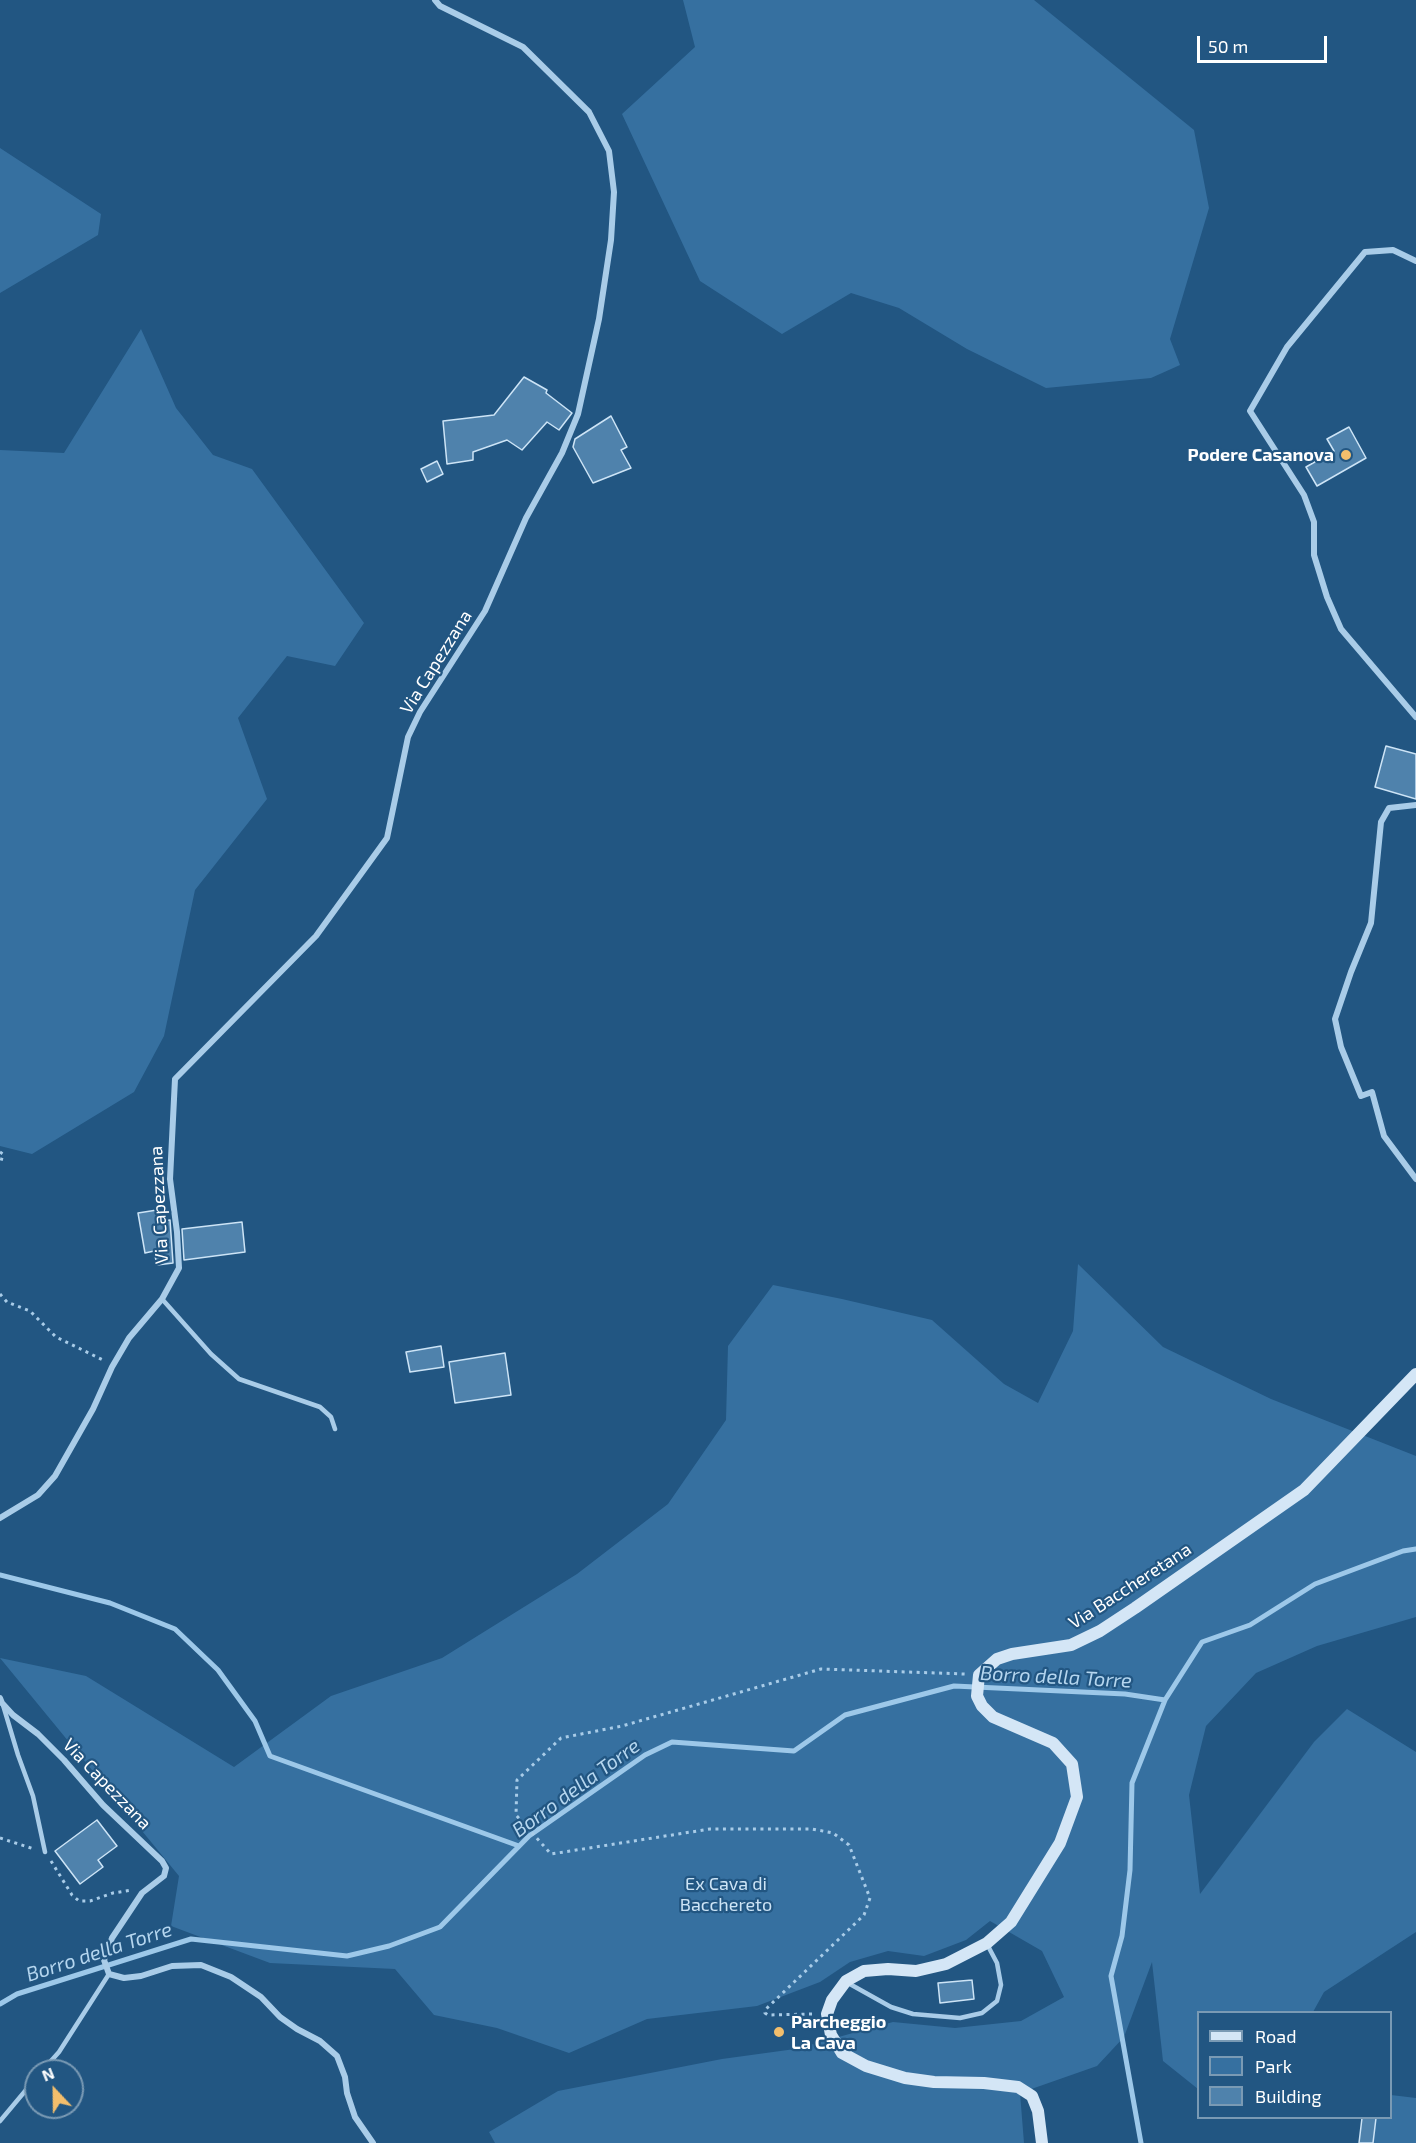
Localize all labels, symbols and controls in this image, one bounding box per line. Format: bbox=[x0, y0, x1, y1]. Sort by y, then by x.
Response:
scale bar bbox=[1200, 24, 1330, 62]
text: 50 m bbox=[1208, 35, 1248, 57]
place label: Podere Casanova bbox=[1188, 444, 1334, 466]
marker: Podere Casanova bbox=[1339, 448, 1353, 462]
street label: Via Capezzana bbox=[396, 606, 476, 718]
street label: Via Capezzana bbox=[145, 1145, 173, 1265]
street label: Via Baccheretana bbox=[1065, 1538, 1195, 1634]
water label: Borro della Torre bbox=[979, 1661, 1133, 1693]
street label: Via Capezzana bbox=[58, 1734, 156, 1834]
water label: Borro della Torre bbox=[507, 1734, 645, 1842]
park label: Ex Cava di Bacchereto bbox=[680, 1873, 772, 1916]
water label: Borro della Torre bbox=[23, 1917, 175, 1987]
place label: Parcheggio La Cava bbox=[791, 2011, 886, 2054]
legend bbox=[1197, 2011, 1392, 2119]
marker: Parcheggio La Cava bbox=[772, 2025, 786, 2039]
text: Road bbox=[1255, 2025, 1296, 2047]
text: Park bbox=[1255, 2055, 1292, 2077]
north arrow bbox=[24, 2059, 84, 2119]
text: N bbox=[39, 2063, 57, 2085]
text: Building bbox=[1255, 2085, 1322, 2107]

